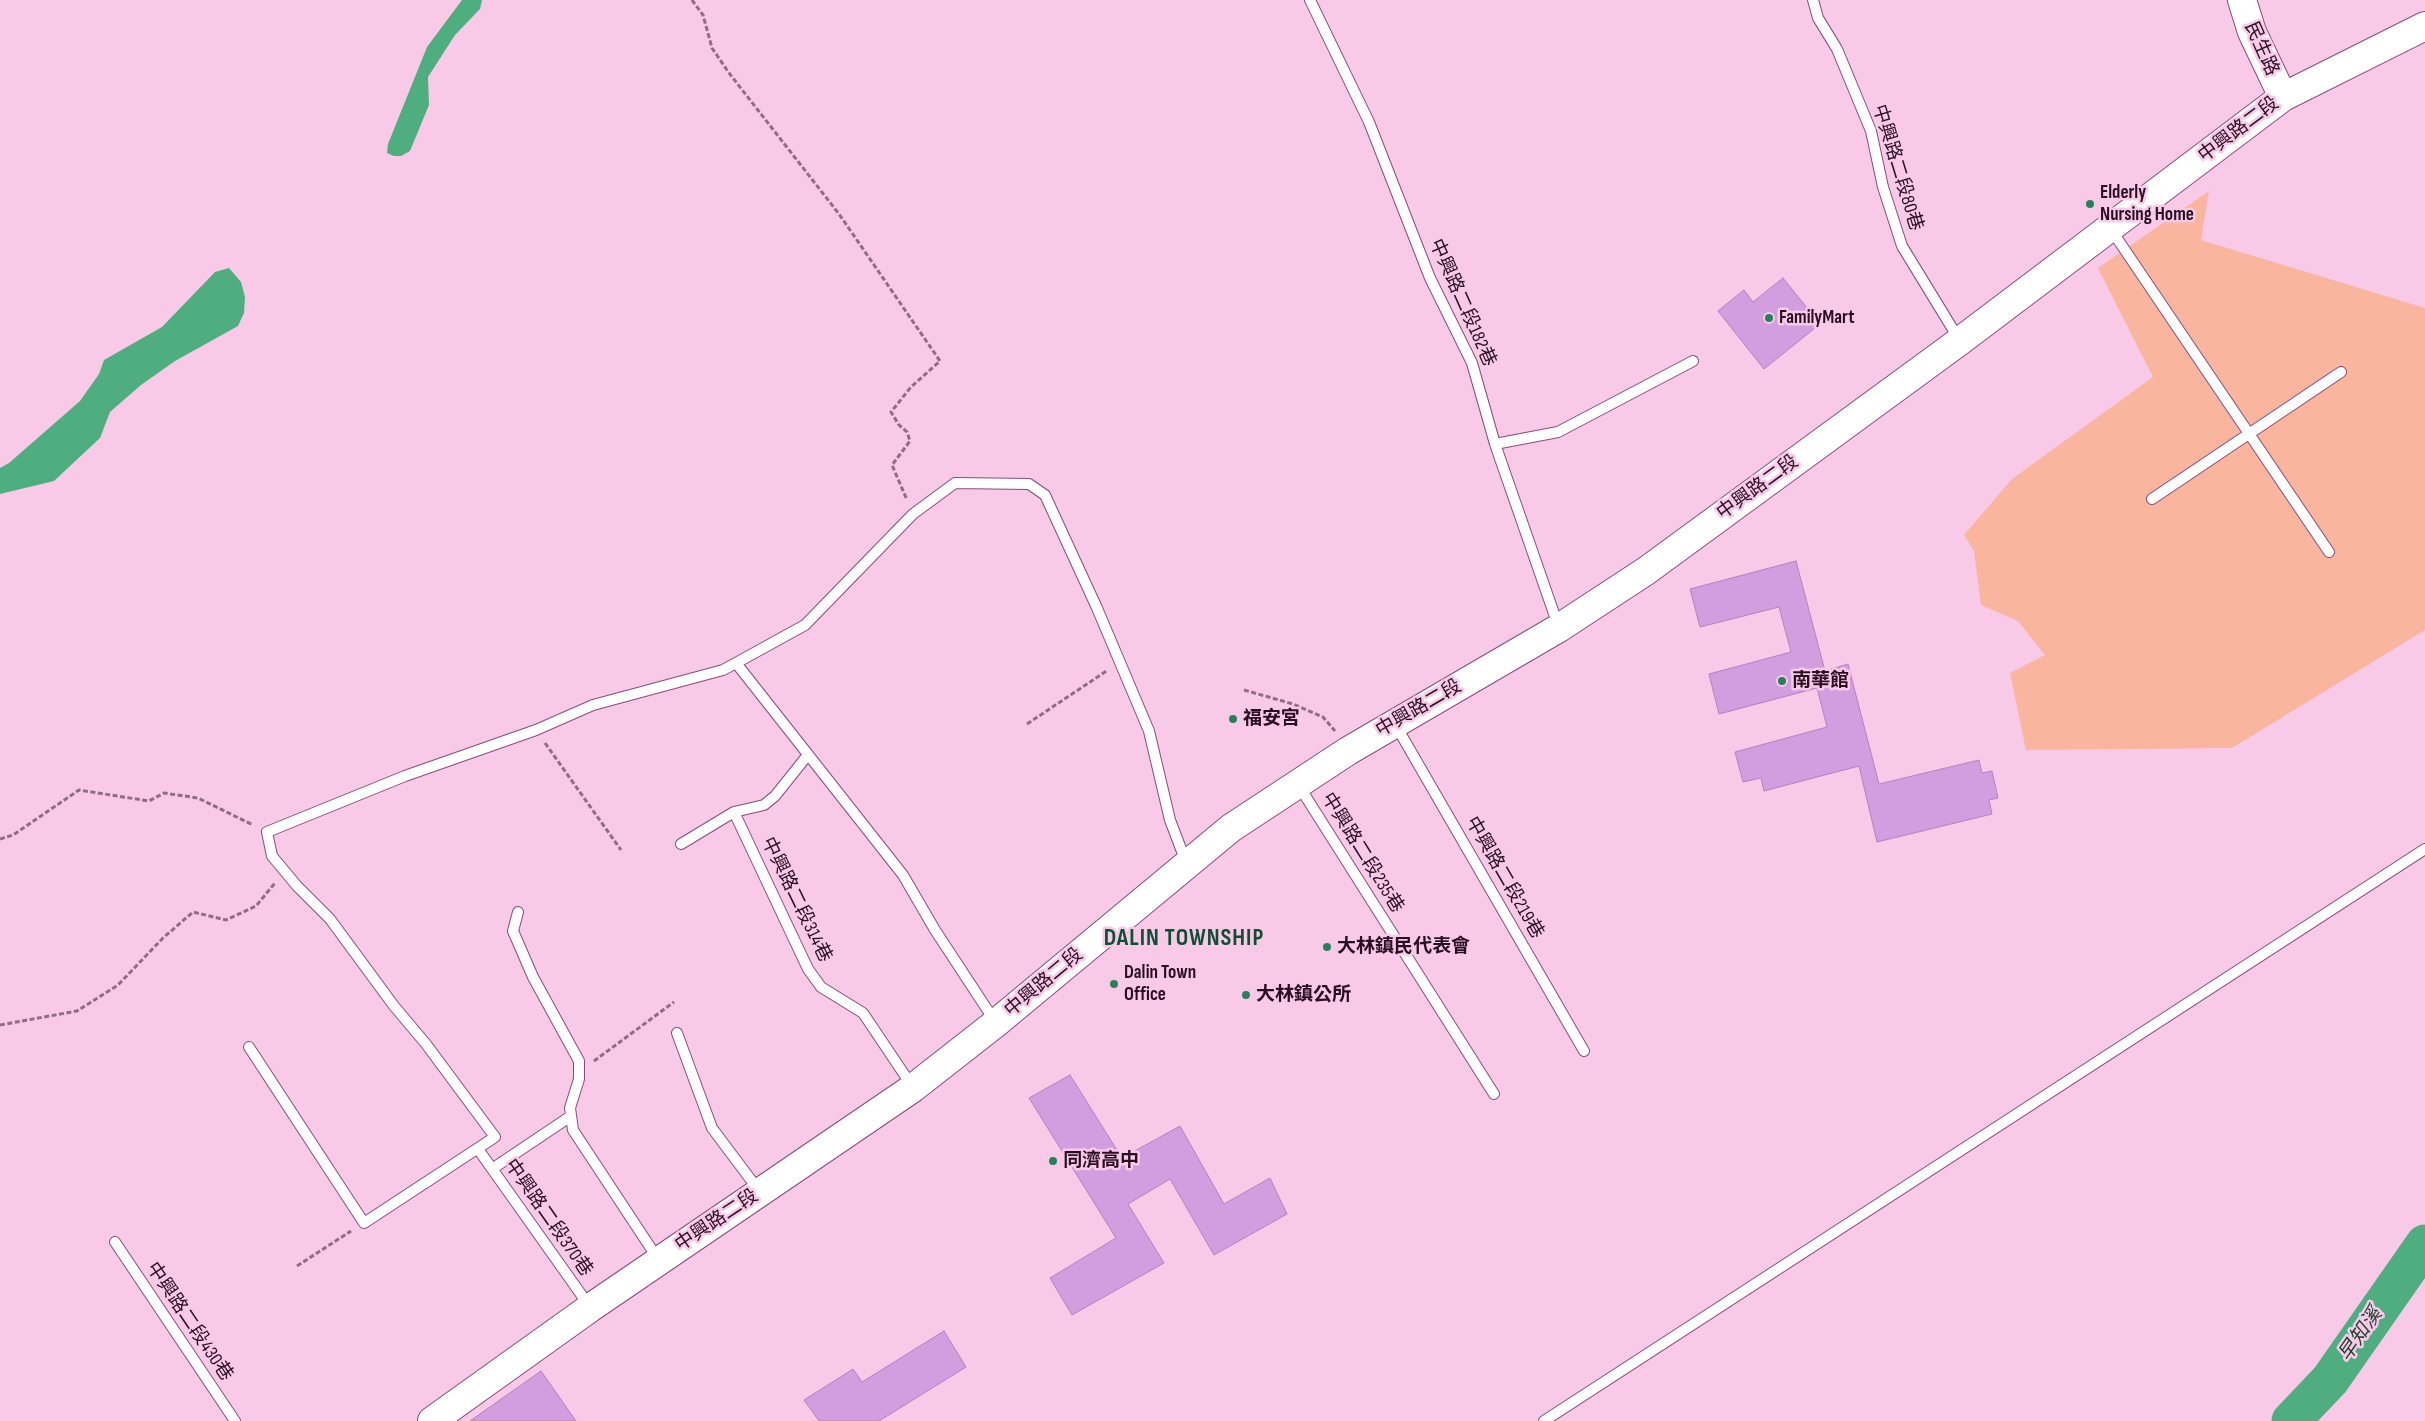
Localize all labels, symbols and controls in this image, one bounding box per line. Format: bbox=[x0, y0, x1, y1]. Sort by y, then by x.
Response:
street label: 民生路 bbox=[2239, 18, 2283, 80]
street label: 中興路二段 bbox=[2194, 92, 2284, 168]
street label: 中興路二段80巷 bbox=[1867, 102, 1927, 234]
place label: Elderly Nursing Home bbox=[2100, 182, 2194, 226]
marker: Elderly Nursing Home bbox=[2084, 198, 2096, 210]
street label: 中興路二段182巷 bbox=[1424, 236, 1500, 370]
place label: FamilyMart bbox=[1779, 307, 1854, 329]
marker: FamilyMart bbox=[1763, 312, 1775, 324]
street label: 中興路二段 bbox=[1713, 451, 1803, 525]
place label: 南華館 bbox=[1792, 670, 1849, 692]
street label: 中興路二段 bbox=[1372, 675, 1466, 743]
marker: 南華館 bbox=[1776, 675, 1788, 687]
place label: 福安宮 bbox=[1243, 708, 1300, 730]
marker: 福安宮 bbox=[1227, 713, 1239, 725]
street label: 中興路二段235巷 bbox=[1316, 789, 1408, 917]
street label: 中興路二段219巷 bbox=[1460, 813, 1548, 943]
street label: 中興路二段314巷 bbox=[756, 834, 836, 966]
district label: DALIN TOWNSHIP bbox=[1102, 925, 1266, 953]
place label: 大林鎮民代表會 bbox=[1337, 936, 1470, 958]
marker: 大林鎮民代表會 bbox=[1321, 941, 1333, 953]
street label: 中興路二段 bbox=[1000, 944, 1088, 1022]
place label: Dalin Town Office bbox=[1124, 962, 1196, 1006]
marker: Dalin Town Office bbox=[1108, 978, 1120, 990]
place label: 大林鎮公所 bbox=[1256, 984, 1351, 1006]
marker: 大林鎮公所 bbox=[1240, 989, 1252, 1001]
place label: 同濟高中 bbox=[1063, 1150, 1139, 1172]
street label: 中興路二段370巷 bbox=[499, 1155, 597, 1281]
marker: 同濟高中 bbox=[1047, 1155, 1059, 1167]
street label: 中興路二段 bbox=[671, 1185, 763, 1257]
street label: 中興路二段430巷 bbox=[141, 1258, 237, 1386]
water label: 早知溪 bbox=[2334, 1304, 2388, 1366]

